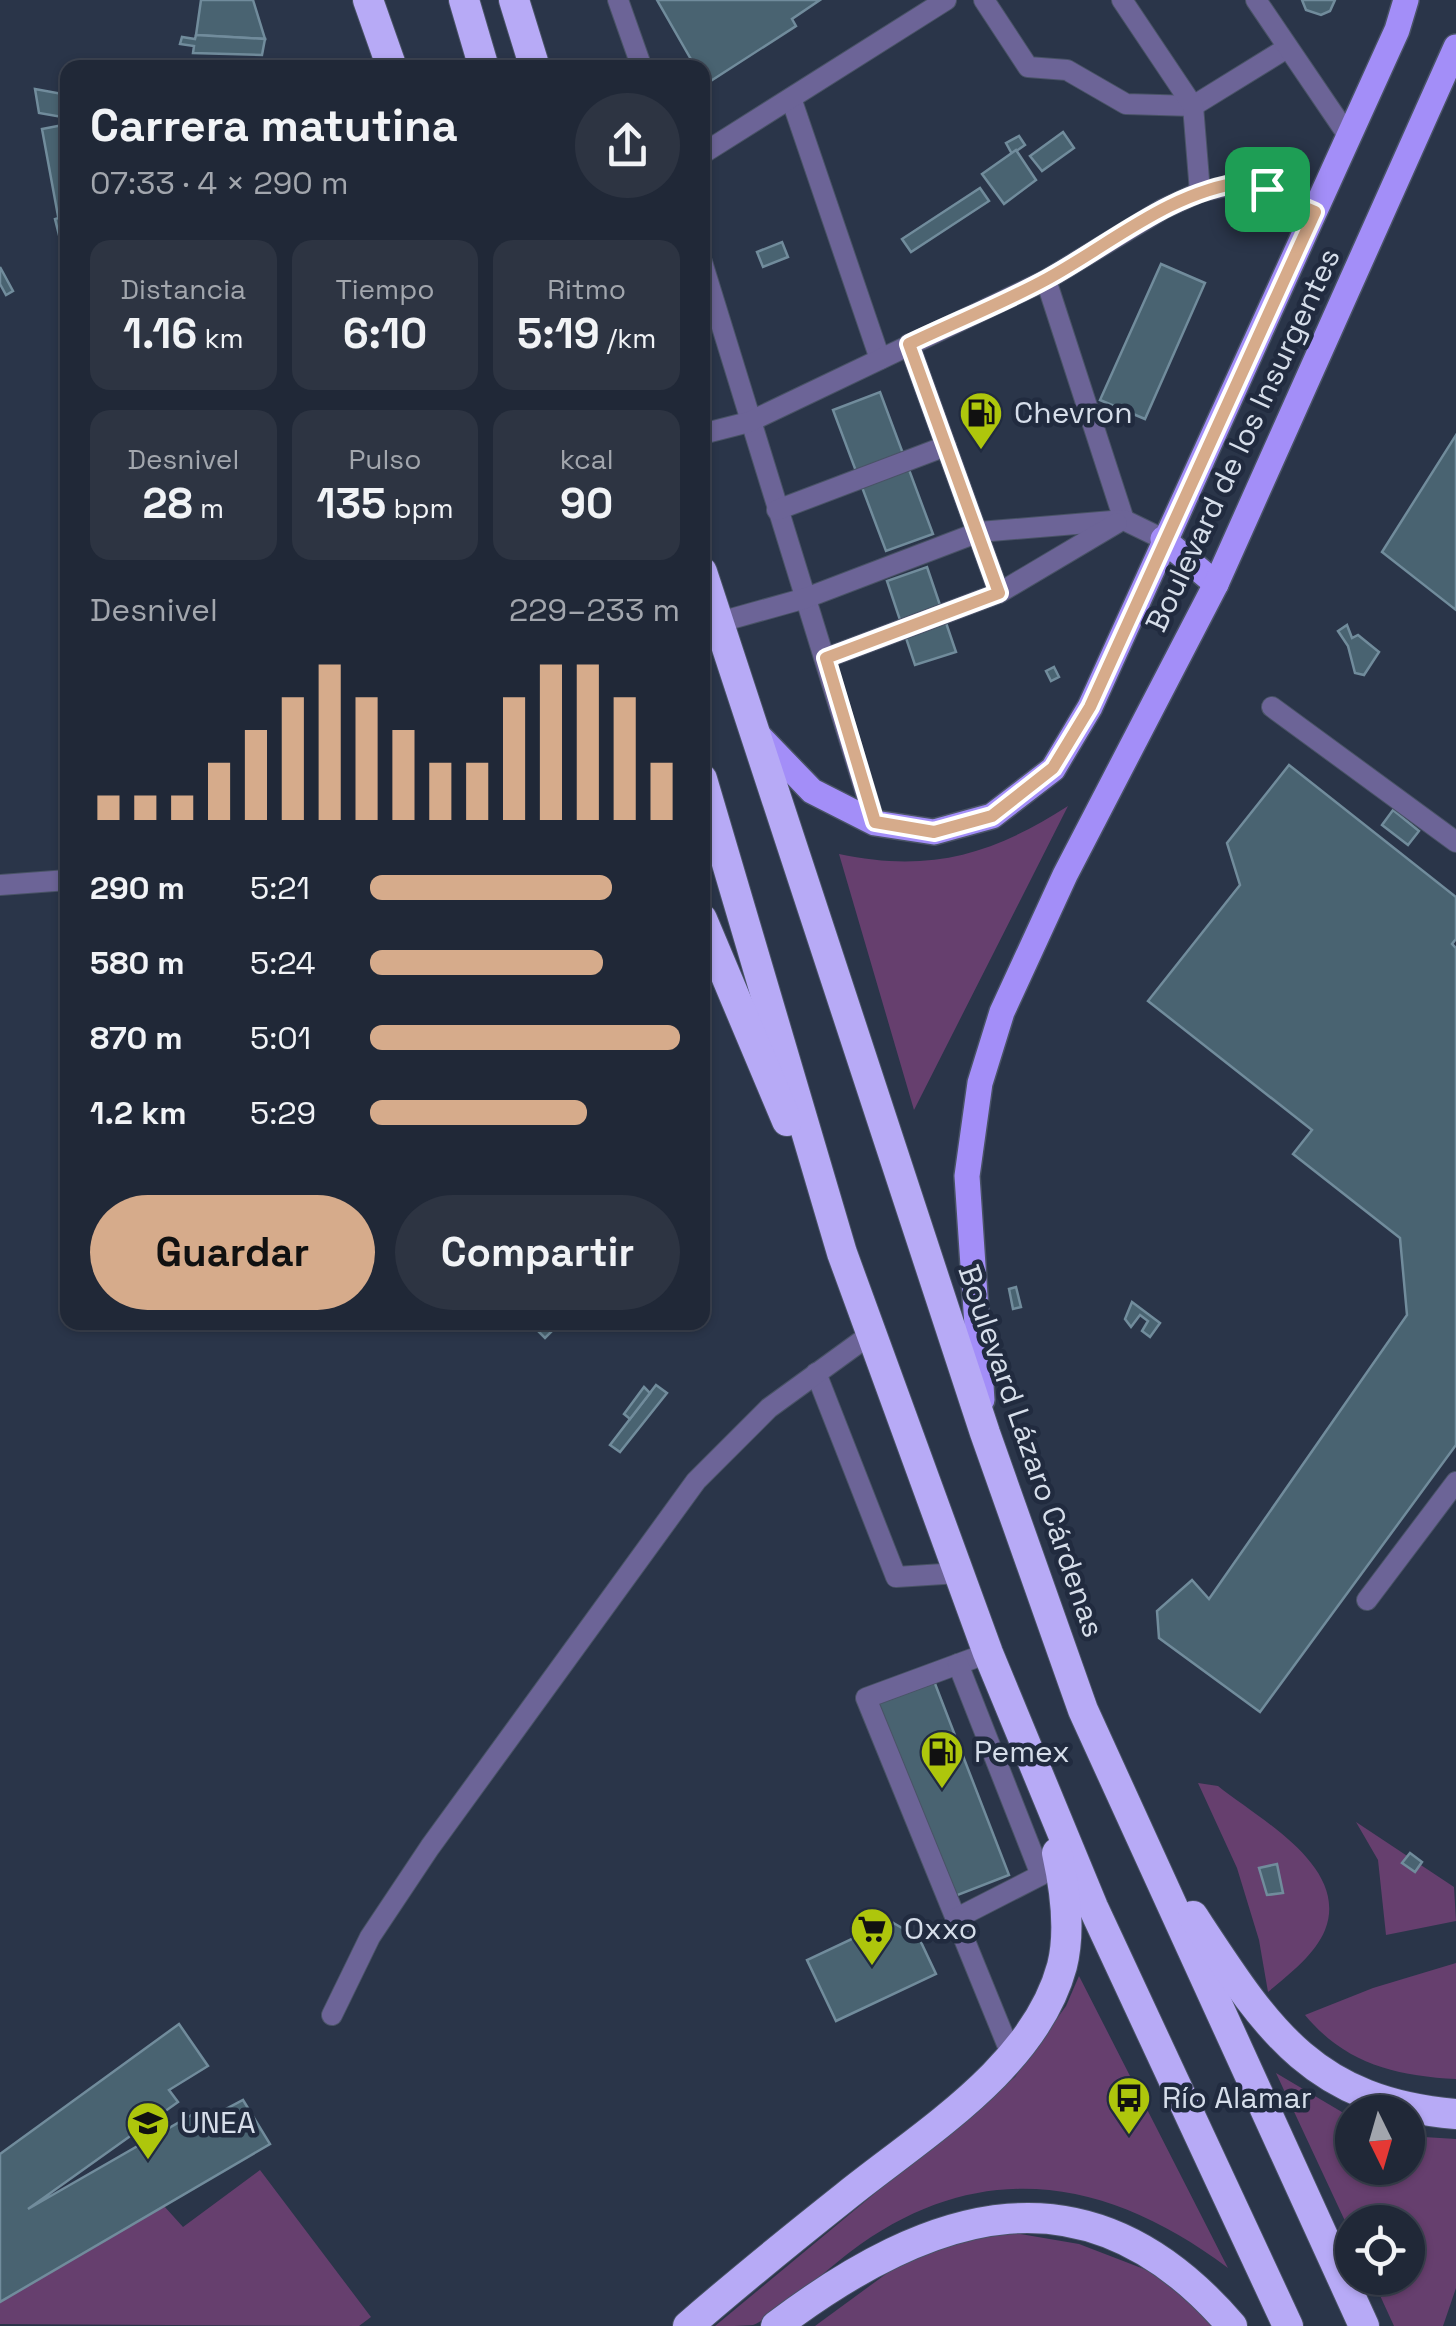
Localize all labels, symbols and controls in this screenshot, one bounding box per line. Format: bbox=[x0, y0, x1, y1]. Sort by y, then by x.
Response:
button: share bbox=[575, 93, 680, 198]
text: Carrera matutina bbox=[90, 97, 458, 154]
pin bbox=[1225, 147, 1310, 232]
icon: arrive bbox=[1240, 162, 1295, 217]
text: 07:33 · 4 × 290 m bbox=[90, 163, 349, 203]
street label: Boulevard de los Insurgentes bbox=[1136, 242, 1349, 638]
text: Distancia bbox=[121, 271, 246, 307]
text: Tiempo bbox=[335, 271, 435, 307]
text: Ritmo bbox=[547, 271, 626, 307]
text: 1.16 bbox=[123, 307, 197, 360]
text: 6:10 bbox=[343, 307, 427, 360]
text: 5:19 bbox=[517, 307, 600, 360]
text: km bbox=[197, 320, 244, 356]
text: /km bbox=[600, 320, 656, 356]
fuel station icon: Chevron bbox=[958, 390, 1004, 451]
place label: Chevron bbox=[1014, 393, 1133, 432]
text: Desnivel bbox=[127, 441, 239, 477]
text: Pulso bbox=[349, 441, 421, 477]
text: kcal bbox=[560, 441, 614, 477]
text: 28 bbox=[143, 477, 193, 530]
text: 135 bbox=[316, 477, 386, 530]
text: 90 bbox=[560, 477, 613, 530]
text: m bbox=[193, 490, 224, 526]
text: bpm bbox=[386, 490, 454, 526]
text: Desnivel bbox=[90, 590, 218, 630]
text: 229–233 m bbox=[509, 590, 680, 630]
text: 290 m bbox=[90, 868, 185, 908]
text: 5:21 bbox=[250, 868, 310, 908]
text: 580 m bbox=[90, 943, 185, 983]
text: 5:24 bbox=[250, 943, 316, 983]
text: 870 m bbox=[90, 1018, 183, 1058]
text: 5:01 bbox=[250, 1018, 311, 1058]
text: 1.2 km bbox=[90, 1093, 187, 1133]
text: 5:29 bbox=[250, 1093, 316, 1133]
button: Guardar bbox=[90, 1195, 375, 1310]
button: Compartir bbox=[395, 1195, 680, 1310]
street label: Boulevard Lázaro Cárdenas bbox=[949, 1260, 1114, 1642]
fuel station icon: Pemex bbox=[919, 1729, 965, 1790]
place label: Pemex bbox=[974, 1732, 1070, 1771]
supermarket icon: Oxxo bbox=[849, 1906, 895, 1967]
place label: Oxxo bbox=[904, 1909, 977, 1948]
bus stop icon: Río Alamar bbox=[1106, 2075, 1152, 2136]
place label: Río Alamar bbox=[1162, 2078, 1312, 2117]
north arrow bbox=[1335, 2095, 1425, 2185]
map controls bbox=[1335, 2095, 1425, 2295]
school or university icon: UNEA bbox=[125, 2100, 171, 2161]
place label: UNEA bbox=[180, 2103, 256, 2142]
button: locate bbox=[1335, 2205, 1425, 2295]

